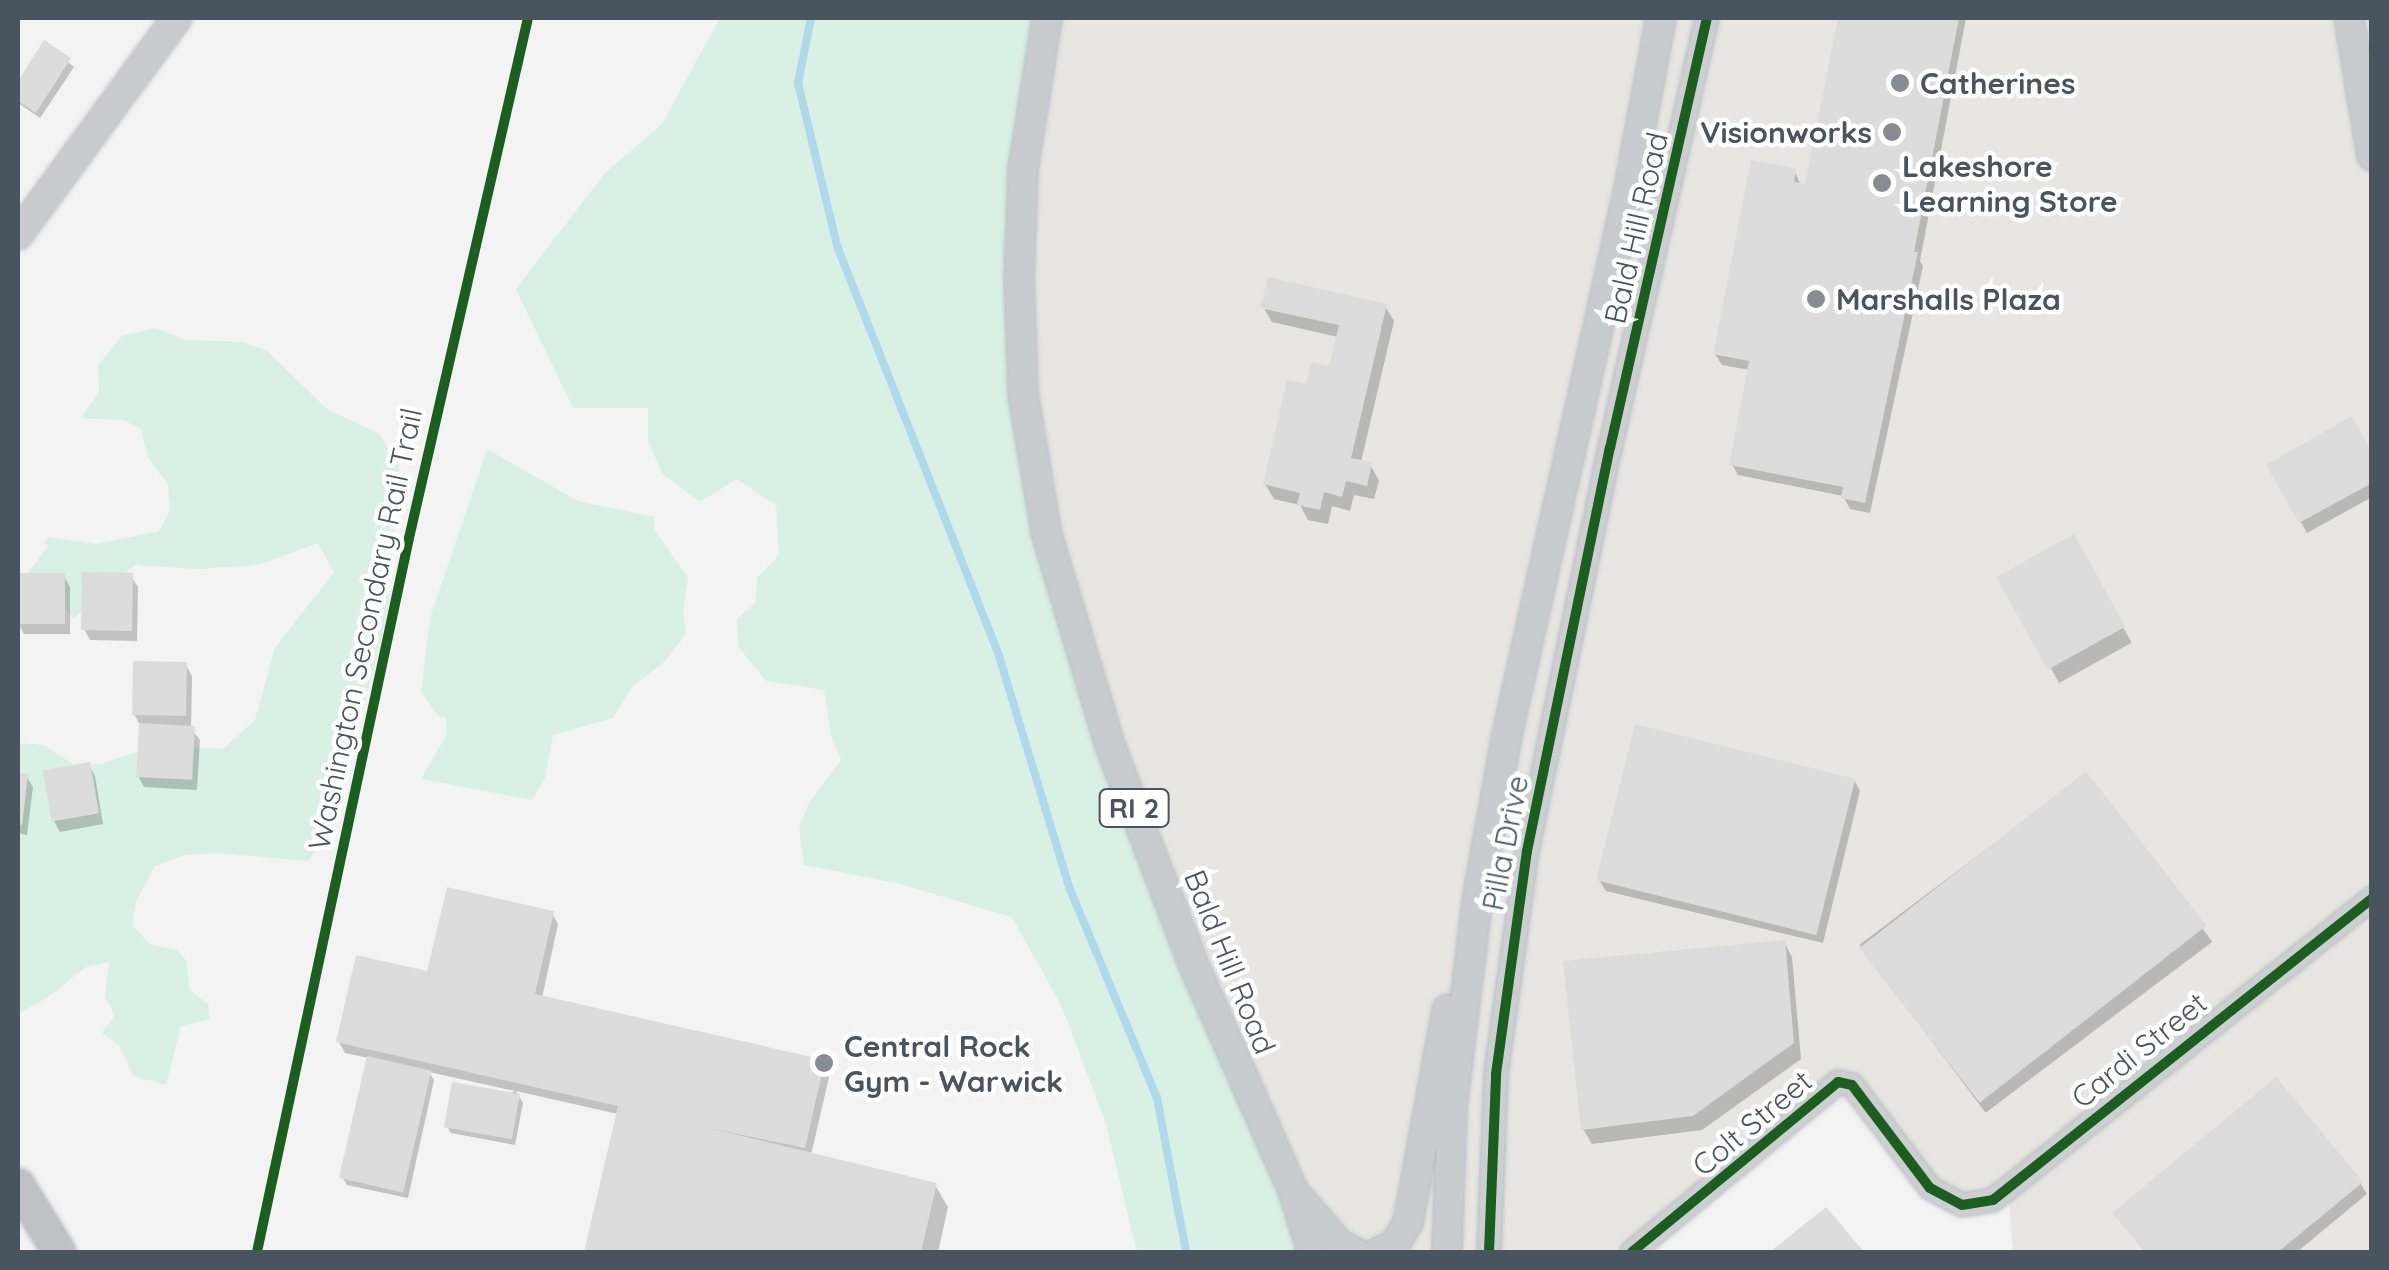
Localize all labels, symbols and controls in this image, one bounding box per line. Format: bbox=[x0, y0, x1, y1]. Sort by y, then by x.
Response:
place label: Catherines bbox=[1920, 65, 2075, 101]
marker: Catherines bbox=[1889, 72, 1911, 94]
place label: Visionworks bbox=[1700, 114, 1872, 150]
marker: Visionworks bbox=[1881, 121, 1903, 143]
street label: Bald Hill Road bbox=[1597, 129, 1675, 327]
place label: Lakeshore Learning Store bbox=[1902, 148, 2118, 218]
marker: Lakeshore Learning Store bbox=[1871, 172, 1893, 194]
place label: Marshalls Plaza bbox=[1836, 281, 2061, 317]
marker: Marshalls Plaza bbox=[1805, 288, 1827, 310]
street label: Washington Secondary Rail Trail bbox=[301, 405, 429, 853]
street label: Pilla Drive bbox=[1474, 772, 1536, 914]
road number: RI 2 bbox=[1096, 785, 1172, 831]
street label: Bald Hill Road bbox=[1177, 865, 1283, 1059]
street label: Cardi Street bbox=[2064, 985, 2214, 1115]
place label: Central Rock Gym - Warwick bbox=[844, 1028, 1063, 1098]
marker: Central Rock Gym - Warwick bbox=[813, 1052, 835, 1074]
street label: Colt Street bbox=[1685, 1063, 1819, 1183]

